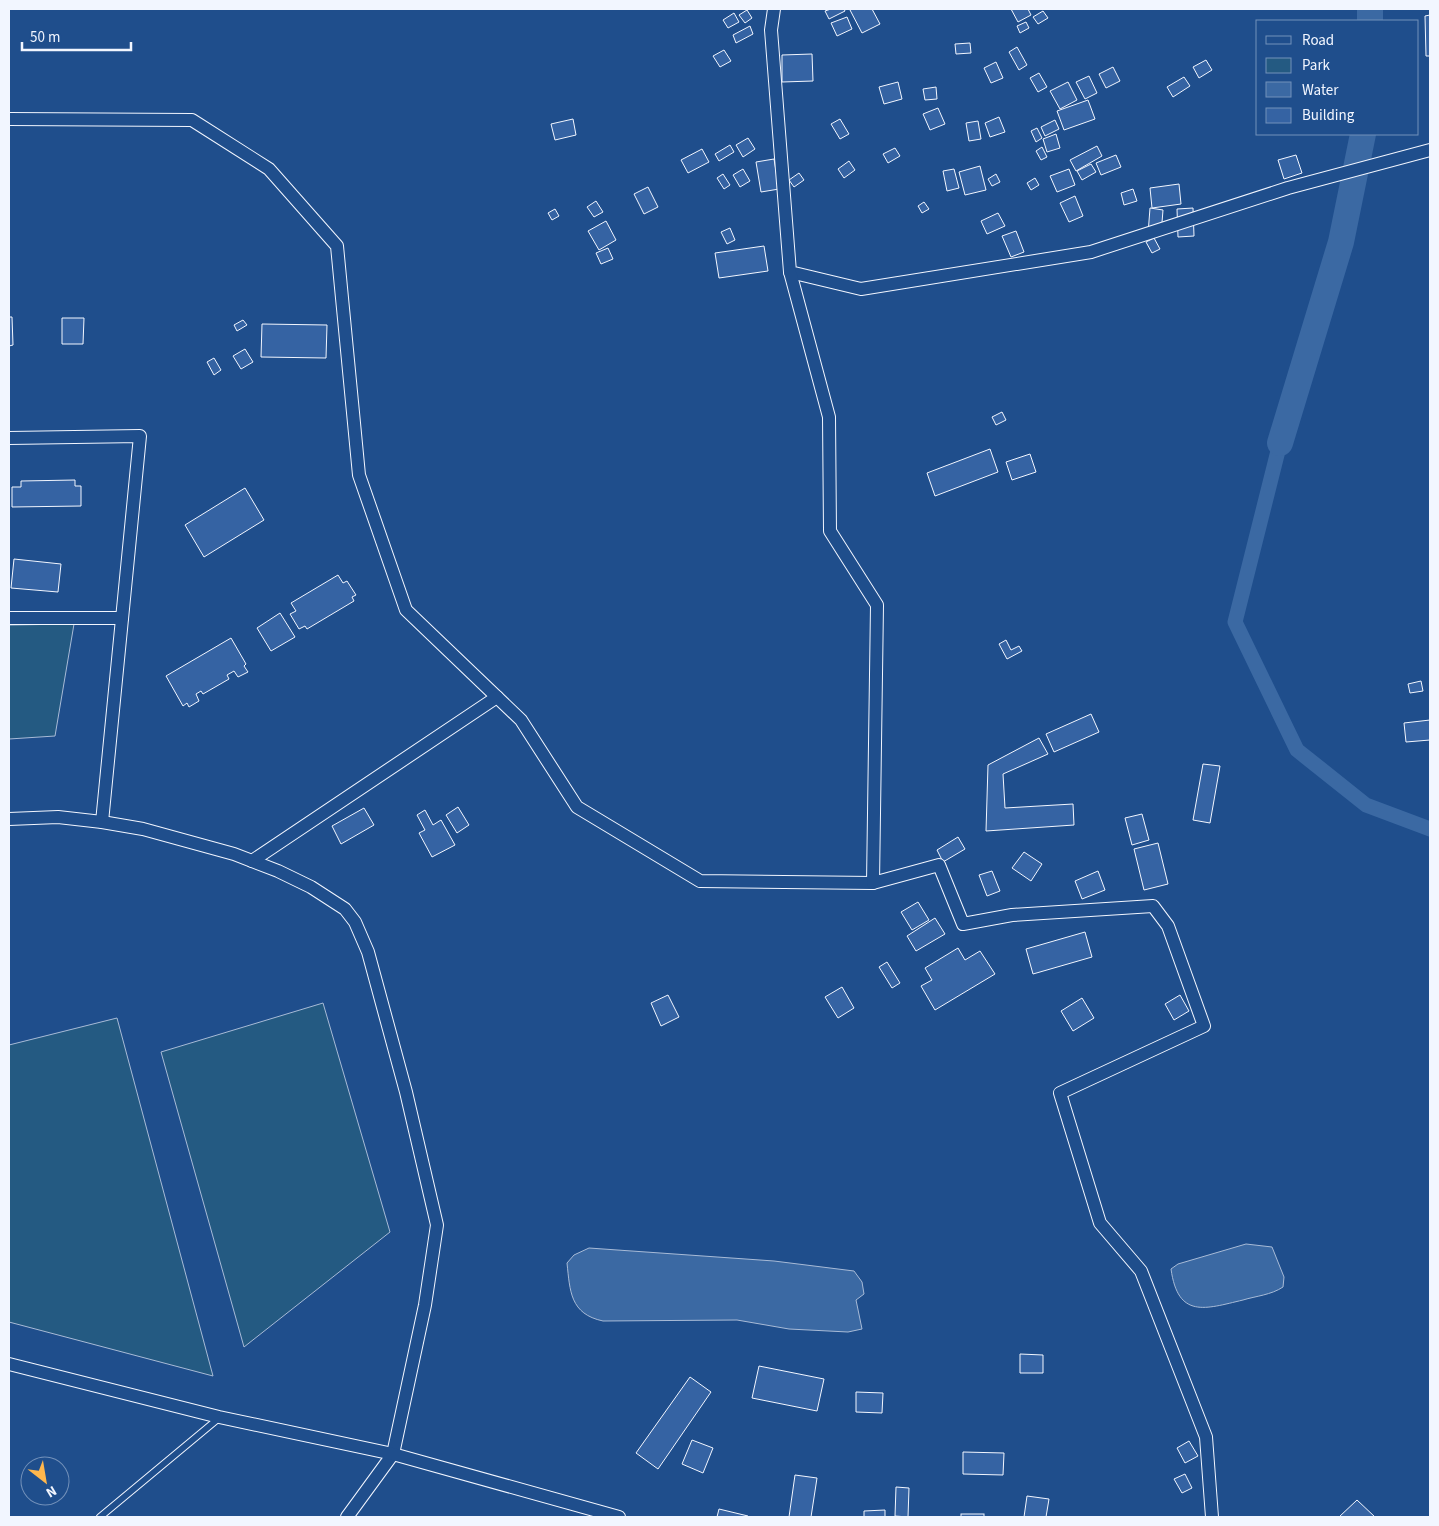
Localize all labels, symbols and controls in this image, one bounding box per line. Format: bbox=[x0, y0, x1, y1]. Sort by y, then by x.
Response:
scale bar bbox=[22, 20, 131, 52]
legend bbox=[1256, 20, 1419, 135]
text: 50 m bbox=[30, 27, 60, 48]
text: Road bbox=[1302, 30, 1334, 51]
text: Park bbox=[1302, 55, 1331, 76]
text: Water bbox=[1302, 80, 1339, 101]
text: Building bbox=[1302, 105, 1355, 126]
north arrow bbox=[20, 1456, 70, 1506]
text: N bbox=[42, 1480, 60, 1502]

